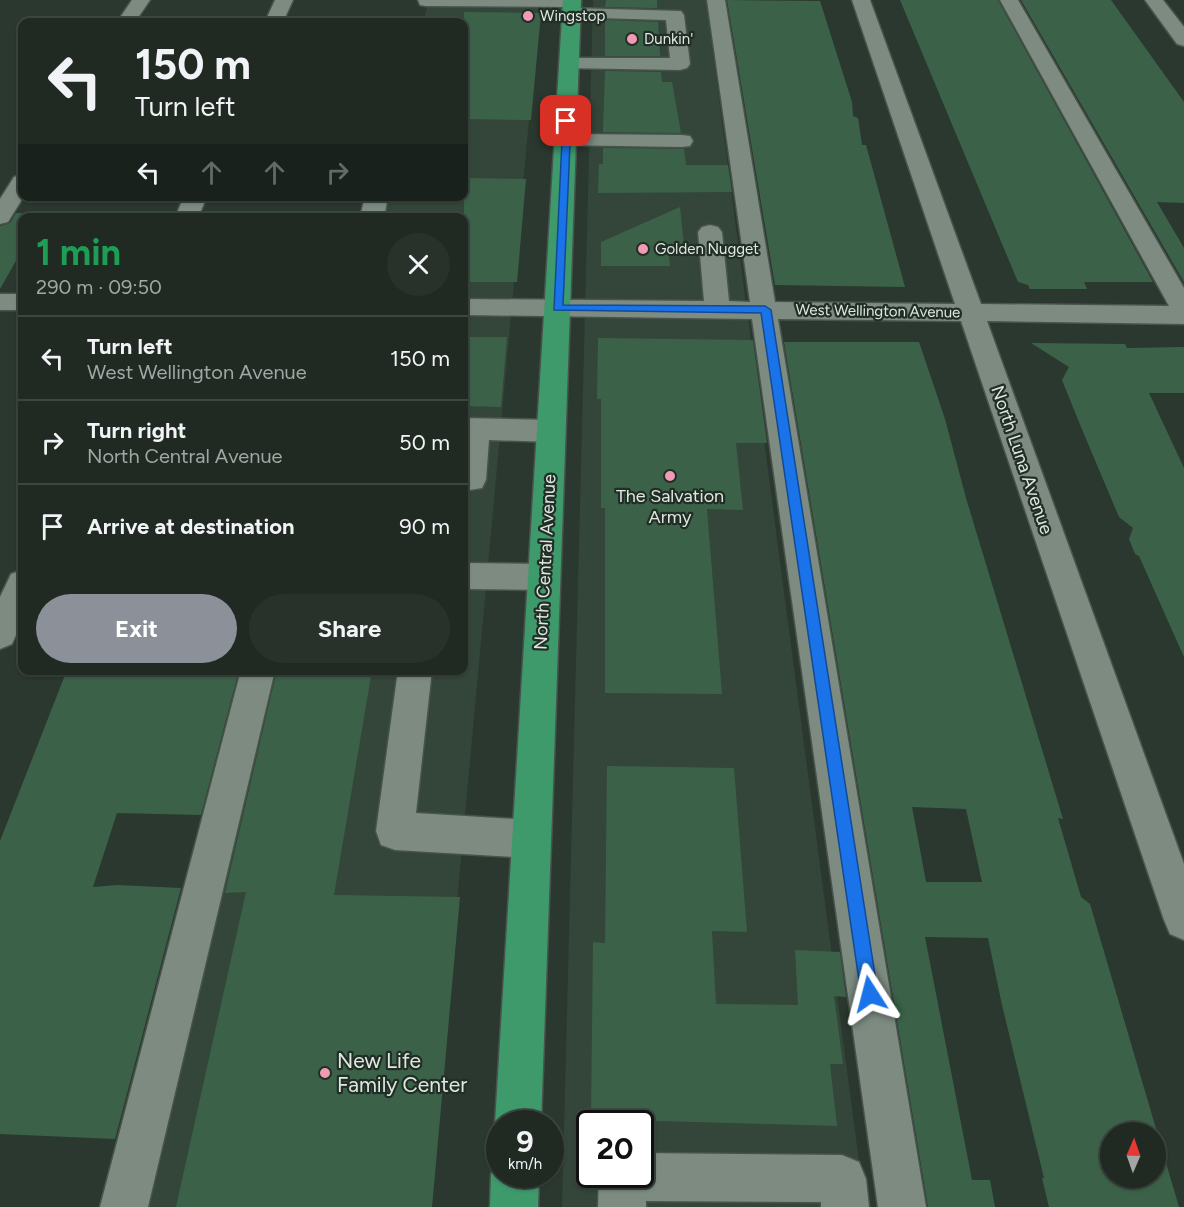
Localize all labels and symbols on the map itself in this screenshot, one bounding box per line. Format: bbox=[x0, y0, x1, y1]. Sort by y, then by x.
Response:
place label: Wingstop bbox=[540, 7, 605, 25]
marker: Wingstop bbox=[521, 9, 535, 23]
place label: Dunkin' bbox=[644, 30, 693, 48]
marker: Dunkin' bbox=[625, 32, 639, 46]
pin bbox=[540, 95, 591, 146]
place label: Golden Nugget bbox=[655, 240, 759, 258]
marker: Golden Nugget bbox=[636, 242, 650, 256]
street label: West Wellington Avenue bbox=[795, 301, 961, 321]
street label: North Luna Avenue bbox=[986, 383, 1058, 537]
marker: The Salvation Army bbox=[663, 469, 677, 483]
street label: North Central Avenue bbox=[529, 473, 561, 650]
place label: The Salvation Army bbox=[616, 485, 724, 528]
position arrow bbox=[838, 962, 902, 1026]
place label: New Life Family Center bbox=[337, 1048, 467, 1097]
marker: New Life Family Center bbox=[318, 1066, 332, 1080]
speed limit sign: 20 bbox=[576, 1110, 654, 1188]
north arrow bbox=[1100, 1122, 1166, 1188]

